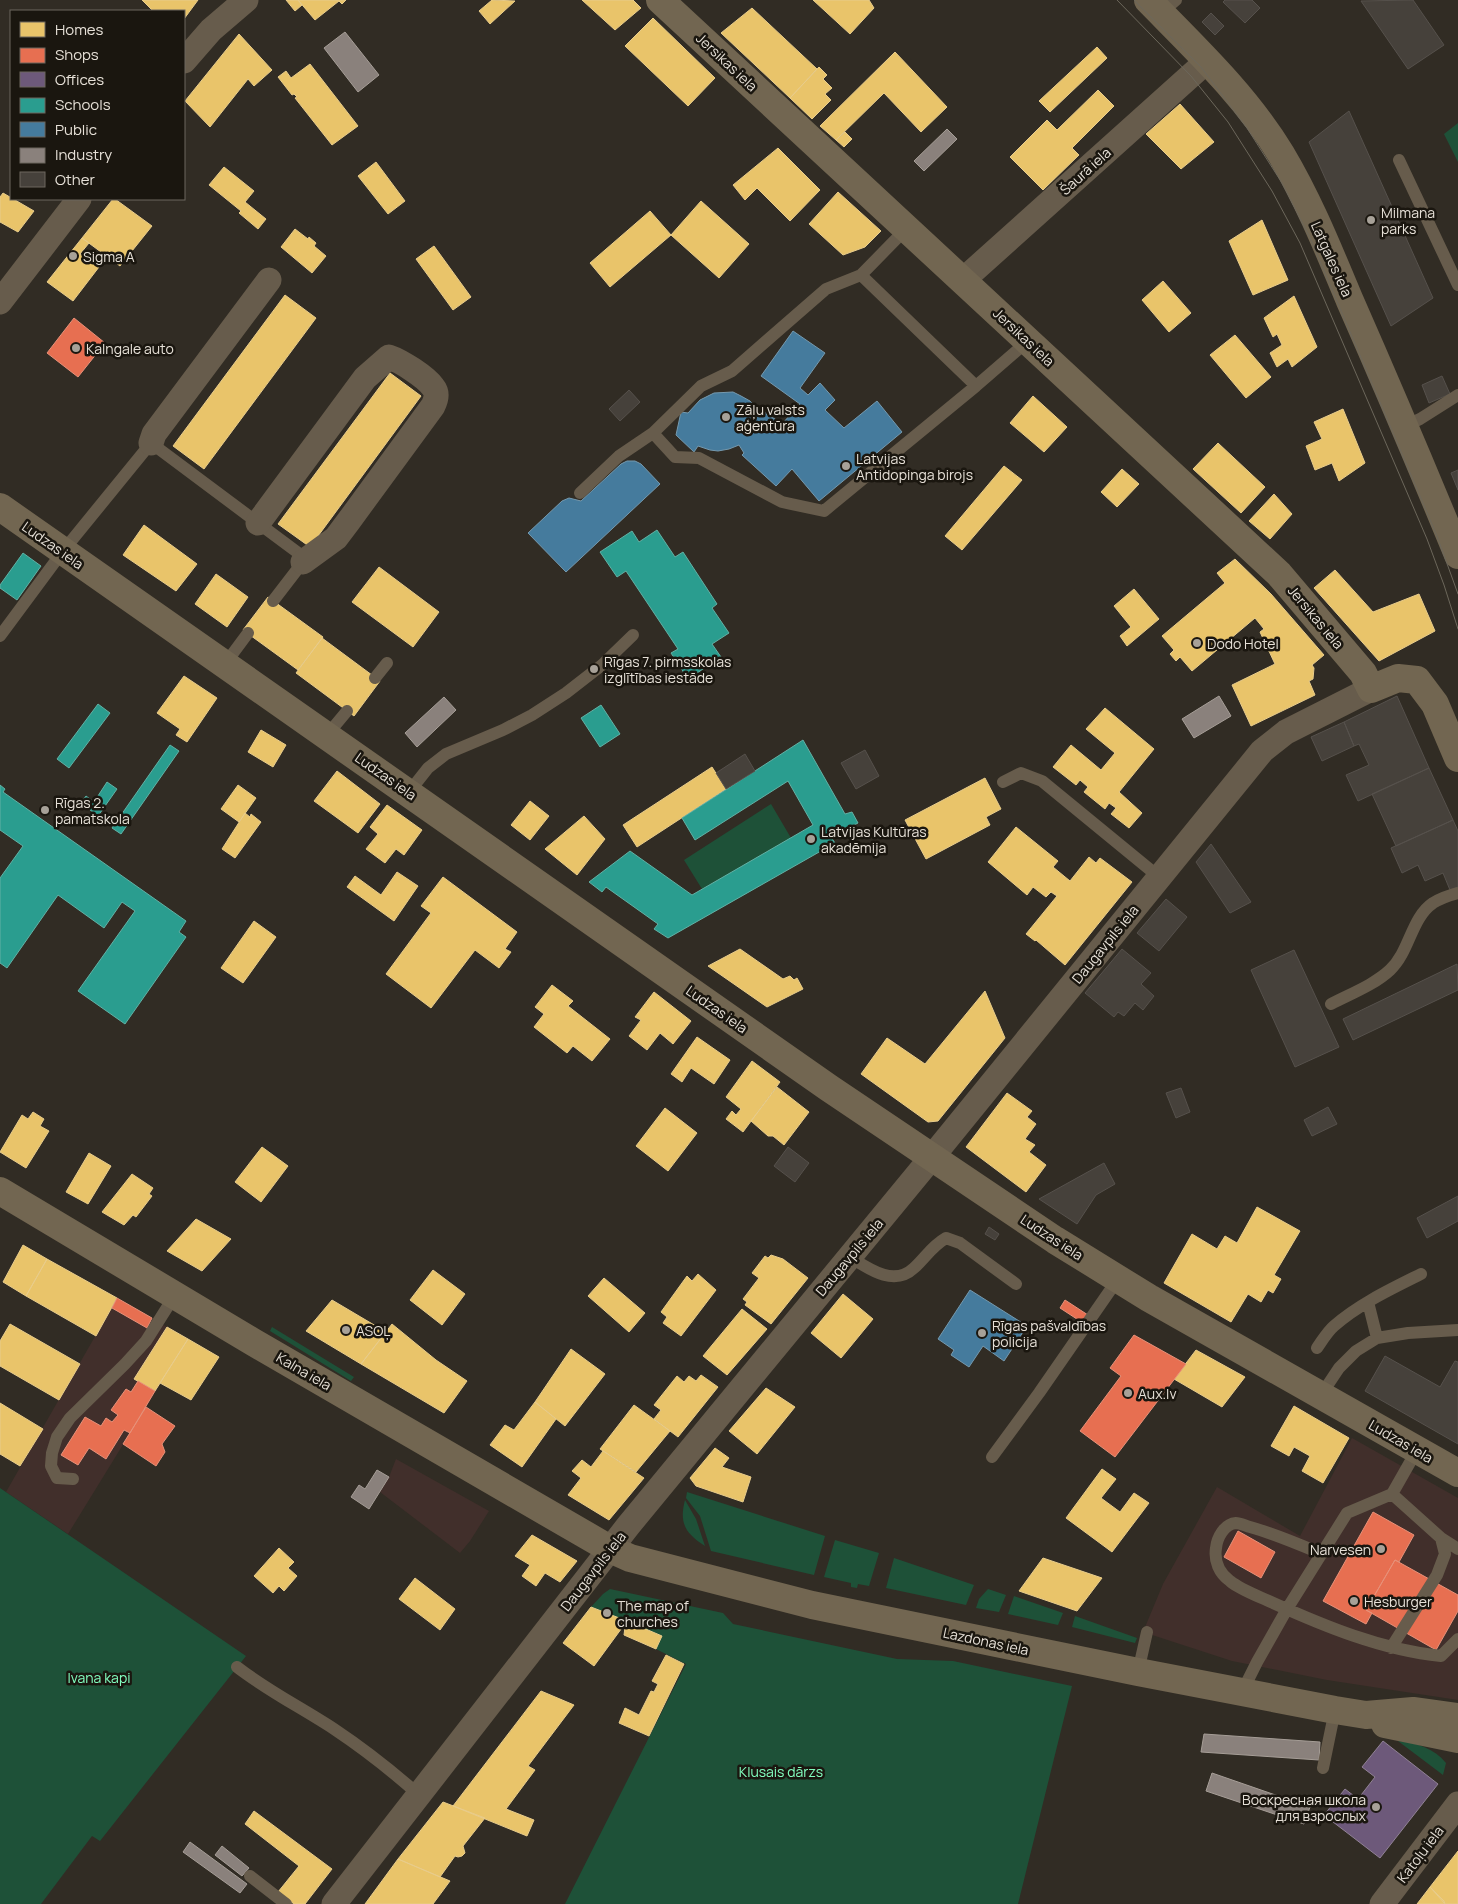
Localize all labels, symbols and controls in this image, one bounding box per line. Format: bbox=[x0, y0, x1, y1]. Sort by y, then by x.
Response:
legend bbox=[10, 10, 185, 200]
text: Homes bbox=[55, 19, 104, 40]
street label: Jersikas iela bbox=[692, 29, 762, 95]
text: Shops bbox=[55, 44, 99, 65]
text: Offices bbox=[55, 69, 104, 90]
text: Schools bbox=[55, 94, 111, 115]
text: Public bbox=[55, 119, 97, 140]
street label: Šaurā iela bbox=[1055, 143, 1115, 199]
text: Industry bbox=[55, 144, 112, 165]
text: Other bbox=[55, 169, 96, 190]
place label: Milmana parks bbox=[1381, 203, 1435, 238]
marker: Milmana parks bbox=[1365, 214, 1377, 226]
street label: Latgales iela bbox=[1307, 218, 1357, 300]
place label: Sigma A bbox=[83, 247, 135, 266]
marker: Sigma A bbox=[67, 250, 79, 262]
street label: Jersikas iela bbox=[989, 304, 1059, 370]
place label: Kalngale auto bbox=[86, 339, 174, 358]
marker: Kalngale auto bbox=[70, 342, 82, 354]
place label: Zāļu valsts aģentūra bbox=[736, 400, 805, 435]
marker: Zāļu valsts aģentūra bbox=[720, 411, 732, 423]
place label: Latvijas Antidopinga birojs bbox=[856, 449, 973, 484]
marker: Latvijas Antidopinga birojs bbox=[840, 460, 852, 472]
street label: Ludzas iela bbox=[18, 517, 88, 573]
street label: Jersikas iela bbox=[1284, 581, 1348, 653]
place label: Dodo Hotel bbox=[1207, 634, 1279, 653]
marker: Dodo Hotel bbox=[1191, 637, 1203, 649]
place label: Rīgas 7. pirmsskolas izglītības iestāde bbox=[604, 652, 731, 687]
marker: Rīgas 7. pirmsskolas izglītības iestāde bbox=[588, 663, 600, 675]
street label: Ludzas iela bbox=[351, 748, 421, 804]
place label: Rīgas 2. pamatskola bbox=[55, 793, 130, 828]
marker: Rīgas 2. pamatskola bbox=[39, 804, 51, 816]
place label: Latvijas Kultūras akadēmija bbox=[821, 822, 927, 857]
marker: Latvijas Kultūras akadēmija bbox=[805, 833, 817, 845]
street label: Daugavpils iela bbox=[1067, 901, 1143, 987]
street label: Ludzas iela bbox=[682, 981, 752, 1037]
street label: Ludzas iela bbox=[1017, 1210, 1087, 1264]
street label: Daugavpils iela bbox=[811, 1214, 887, 1300]
place label: Rīgas pašvaldības policija bbox=[992, 1316, 1106, 1351]
place label: ASOĻ bbox=[356, 1321, 391, 1341]
marker: ASOĻ bbox=[340, 1324, 352, 1336]
marker: Rīgas pašvaldības policija bbox=[976, 1327, 988, 1339]
street label: Kalna iela bbox=[273, 1348, 335, 1394]
place label: Aux.lv bbox=[1138, 1384, 1177, 1403]
marker: Aux.lv bbox=[1122, 1387, 1134, 1399]
street label: Ludzas iela bbox=[1365, 1415, 1437, 1467]
street label: Daugavpils iela bbox=[556, 1527, 630, 1615]
place label: Narvesen bbox=[1310, 1540, 1371, 1559]
marker: Narvesen bbox=[1375, 1543, 1387, 1555]
place label: Hesburger bbox=[1364, 1592, 1432, 1611]
marker: Hesburger bbox=[1348, 1595, 1360, 1607]
place label: The map of churches bbox=[617, 1596, 689, 1631]
marker: The map of churches bbox=[601, 1607, 613, 1619]
street label: Lazdonas iela bbox=[941, 1623, 1031, 1659]
park label: Ivana kapi bbox=[68, 1668, 130, 1687]
park label: Klusais dārzs bbox=[739, 1762, 823, 1781]
place label: Воскресная школа для взрослых bbox=[1242, 1790, 1367, 1825]
marker: Воскресная школа для взрослых bbox=[1370, 1801, 1382, 1813]
street label: Katoļu iela bbox=[1392, 1822, 1448, 1887]

